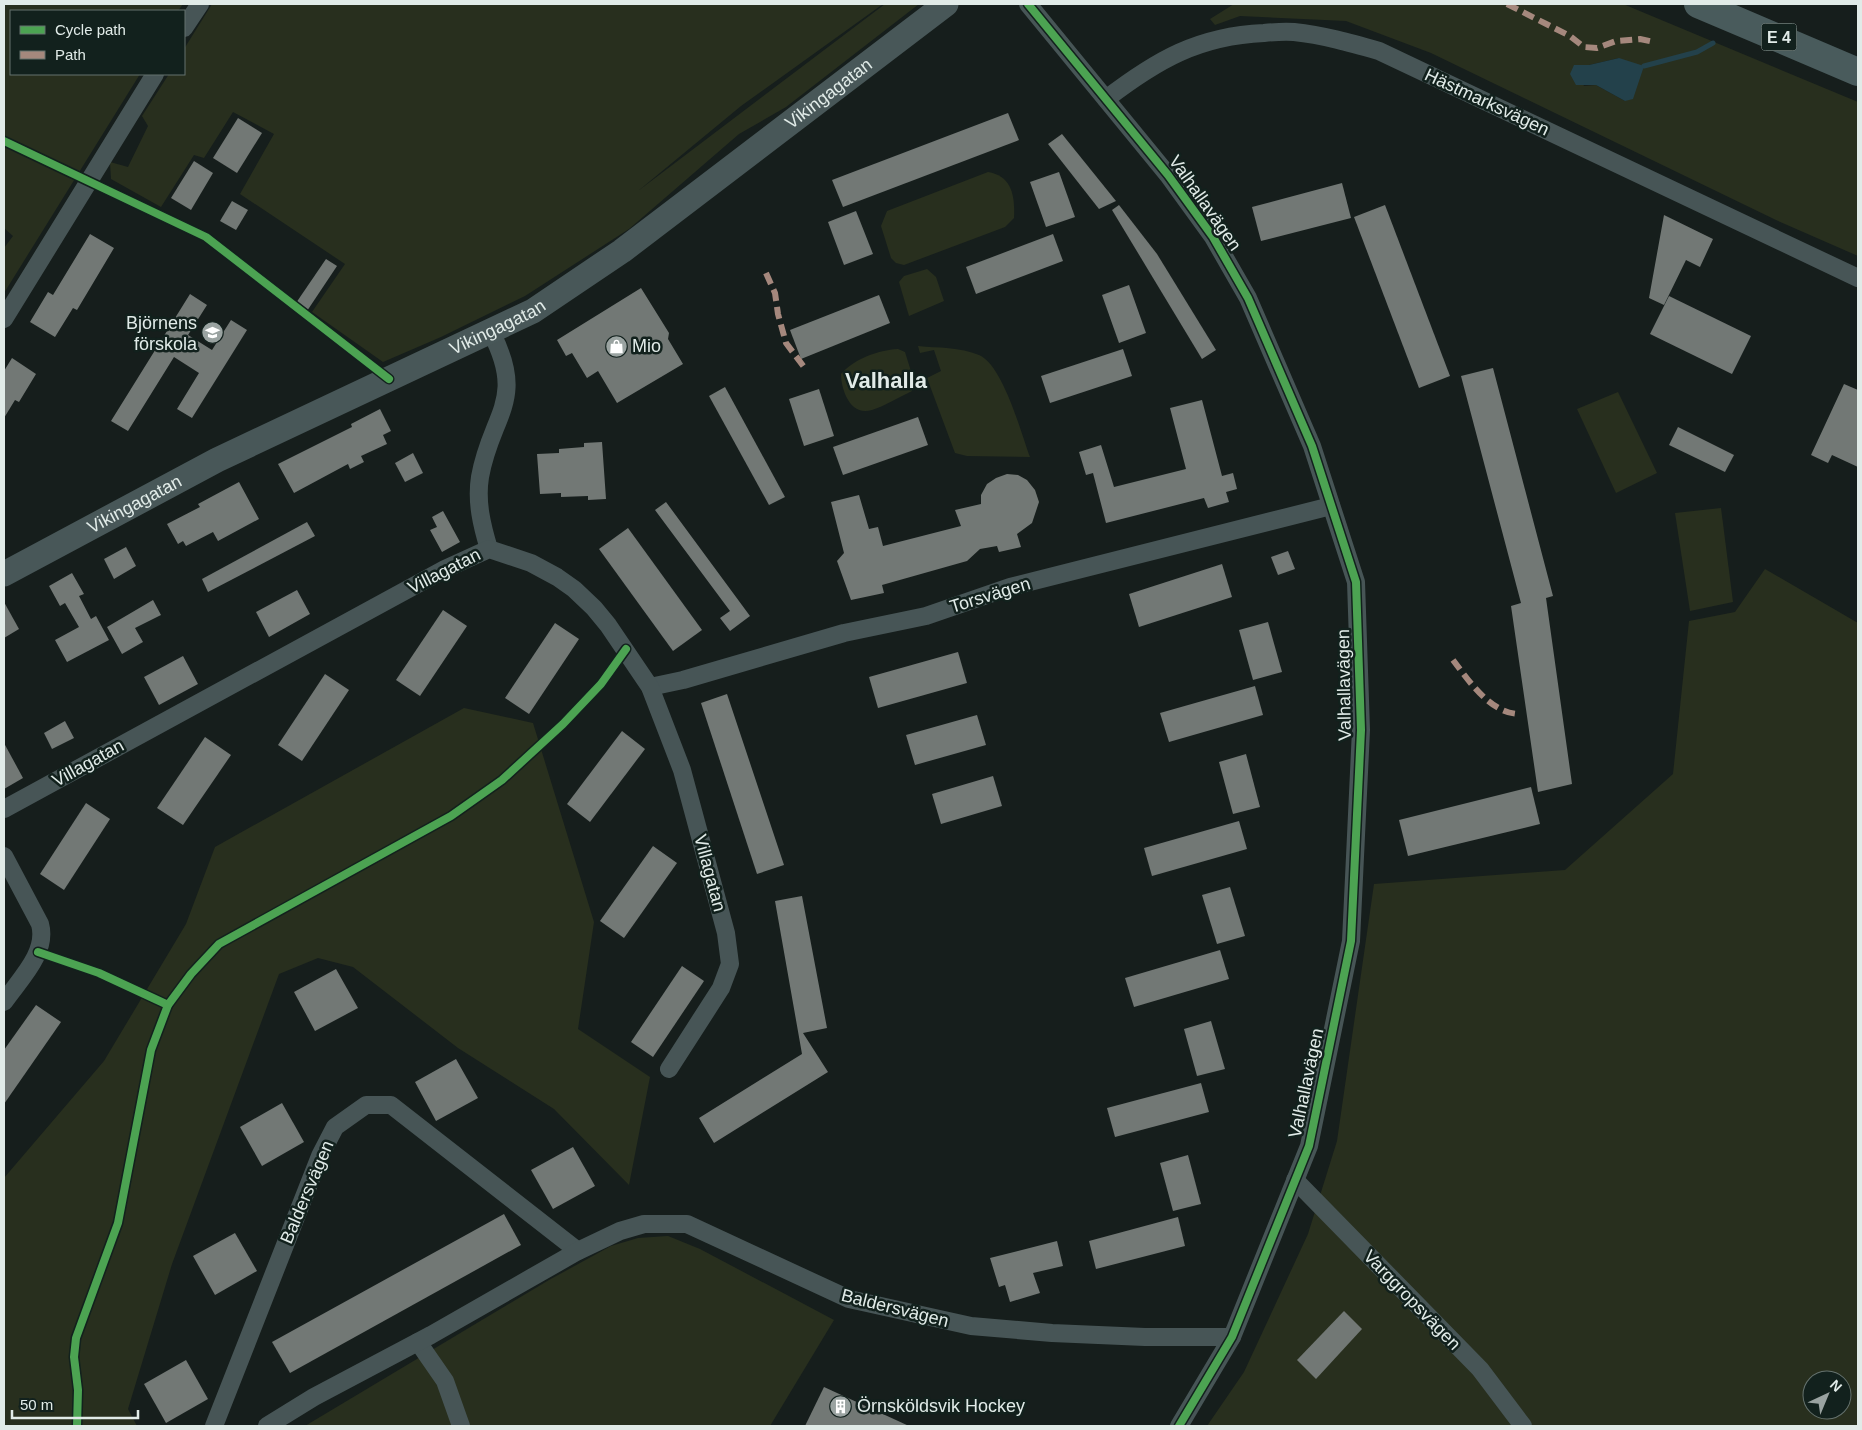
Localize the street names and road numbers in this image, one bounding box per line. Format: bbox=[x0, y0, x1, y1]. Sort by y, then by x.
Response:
road number: E 4 bbox=[1762, 24, 1796, 51]
street label: Vikingagatan bbox=[781, 54, 876, 133]
street label: Hästmarksvägen bbox=[1422, 64, 1552, 140]
street label: Valhallavägen bbox=[1165, 151, 1245, 255]
street label: Vikingagatan bbox=[447, 295, 549, 359]
street label: Vikingagatan bbox=[84, 471, 185, 537]
street label: Villagatan bbox=[404, 544, 484, 598]
street label: Torsvägen bbox=[947, 573, 1033, 617]
street label: Valhallavägen bbox=[1333, 629, 1355, 741]
street label: Villagatan bbox=[49, 735, 127, 791]
street label: Villagatan bbox=[690, 832, 730, 914]
street label: Valhallavägen bbox=[1285, 1026, 1327, 1140]
street label: Baldersvägen bbox=[276, 1137, 338, 1247]
street label: Varggropsvägen bbox=[1359, 1246, 1465, 1354]
street label: Baldersvägen bbox=[839, 1285, 951, 1331]

